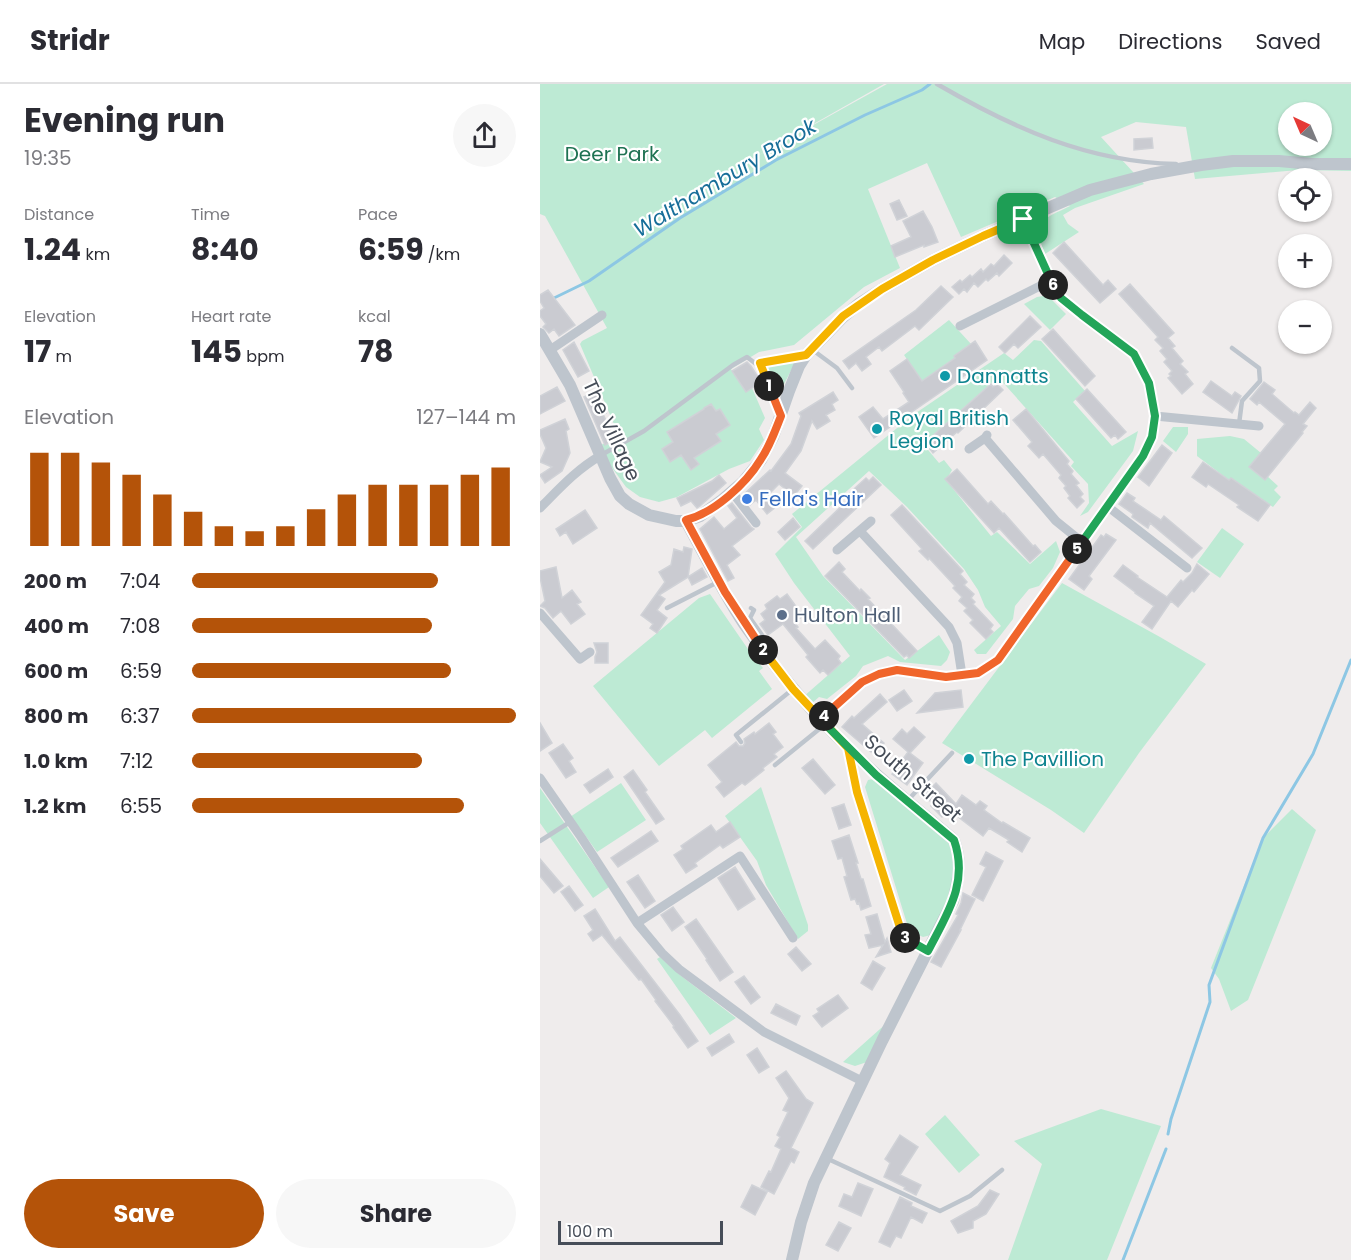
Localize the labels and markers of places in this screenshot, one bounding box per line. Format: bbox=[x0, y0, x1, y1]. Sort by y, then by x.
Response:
pin bbox=[997, 193, 1048, 244]
pin: 6 bbox=[1038, 270, 1068, 300]
place label: Dannatts bbox=[957, 362, 1049, 390]
marker: Dannatts bbox=[938, 369, 952, 383]
pin: 1 bbox=[754, 371, 784, 401]
place label: Royal British Legion bbox=[889, 404, 1009, 455]
marker: Royal British Legion bbox=[870, 422, 884, 436]
place label: Fella's Hair bbox=[759, 485, 864, 513]
marker: Fella's Hair bbox=[740, 492, 754, 506]
pin: 5 bbox=[1062, 534, 1092, 564]
place label: Hulton Hall bbox=[794, 601, 901, 629]
marker: Hulton Hall bbox=[775, 608, 789, 622]
pin: 2 bbox=[748, 635, 778, 665]
pin: 4 bbox=[809, 701, 839, 731]
place label: The Pavillion bbox=[981, 745, 1104, 773]
marker: The Pavillion bbox=[962, 752, 976, 766]
pin: 3 bbox=[890, 923, 920, 953]

